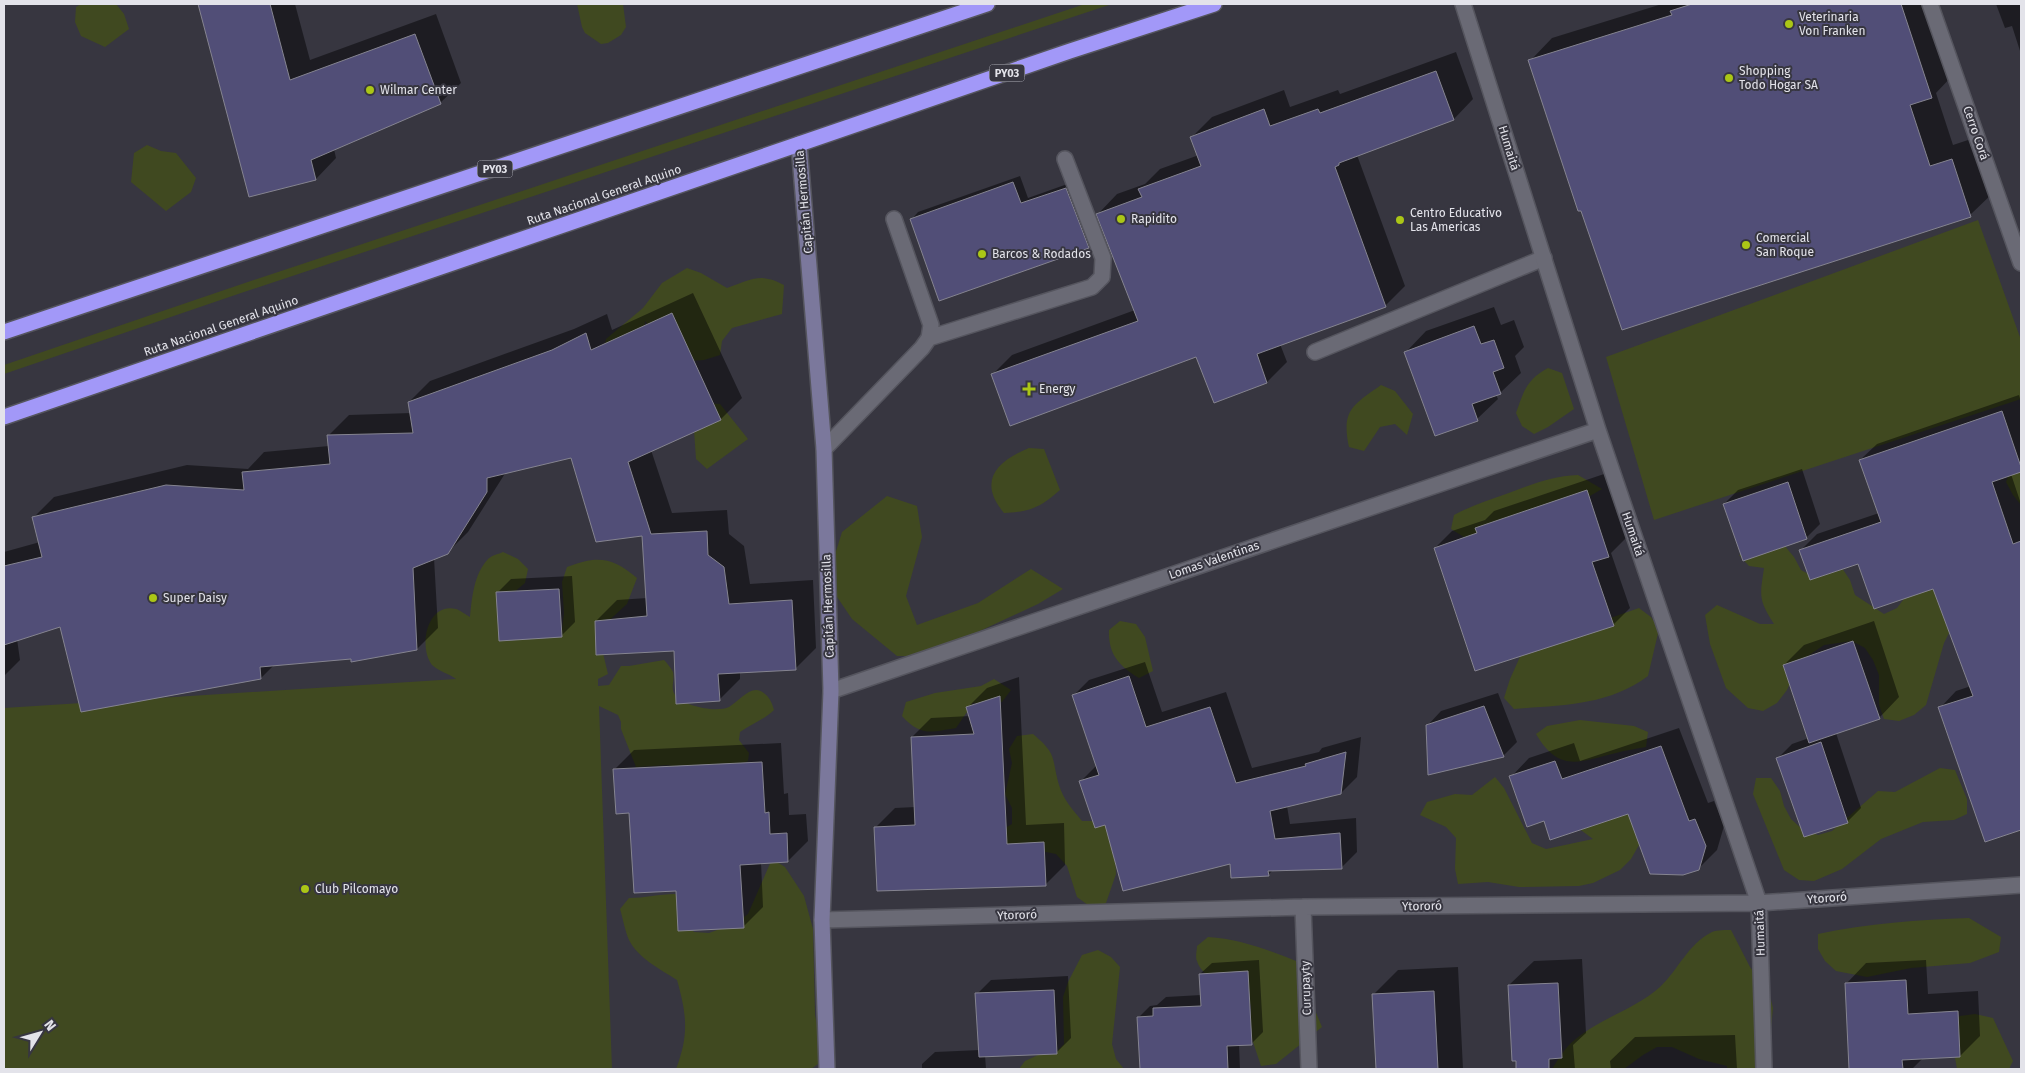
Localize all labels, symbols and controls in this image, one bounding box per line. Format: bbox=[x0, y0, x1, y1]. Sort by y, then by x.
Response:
place label: Veterinaria Von Franken bbox=[1799, 10, 1865, 38]
marker: Veterinaria Von Franken bbox=[1783, 18, 1795, 30]
road number: PY03 bbox=[990, 64, 1024, 82]
place label: Shopping Todo Hogar SA bbox=[1739, 64, 1818, 92]
marker: Shopping Todo Hogar SA bbox=[1723, 72, 1735, 84]
place label: Wilmar Center bbox=[380, 83, 457, 97]
marker: Wilmar Center bbox=[364, 84, 376, 96]
street label: Cerro Corá bbox=[1960, 104, 1992, 162]
street label: Humaitá bbox=[1496, 124, 1522, 172]
street label: Capitán Hermosilla bbox=[793, 150, 815, 254]
road number: PY03 bbox=[478, 160, 512, 178]
street label: Ruta Nacional General Aquino bbox=[525, 162, 683, 228]
place label: Centro Educativo Las Americas bbox=[1410, 206, 1502, 234]
place label: Rapidito bbox=[1131, 212, 1177, 226]
marker: Rapidito bbox=[1115, 213, 1127, 225]
marker: Centro Educativo Las Americas bbox=[1394, 214, 1406, 226]
place label: Comercial San Roque bbox=[1756, 231, 1814, 259]
marker: Comercial San Roque bbox=[1740, 239, 1752, 251]
place label: Barcos & Rodados bbox=[992, 247, 1091, 261]
marker: Barcos & Rodados bbox=[976, 248, 988, 260]
street label: Ruta Nacional General Aquino bbox=[142, 293, 300, 359]
place label: Energy bbox=[1039, 382, 1076, 396]
marker: Energy bbox=[1023, 383, 1035, 395]
street label: Humaitá bbox=[1619, 510, 1647, 558]
street label: Lomas Valentinas bbox=[1167, 538, 1261, 582]
street label: Capitán Hermosilla bbox=[819, 554, 837, 658]
place label: Super Daisy bbox=[163, 591, 227, 605]
marker: Super Daisy bbox=[147, 592, 159, 604]
place label: Club Pilcomayo bbox=[315, 882, 398, 896]
marker: Club Pilcomayo bbox=[299, 883, 311, 895]
street label: Ytororó bbox=[1807, 890, 1847, 906]
street label: Ytororó bbox=[1402, 899, 1442, 913]
street label: Ytororó bbox=[997, 907, 1037, 923]
street label: Humaitá bbox=[1752, 910, 1768, 956]
street label: Curupayty bbox=[1298, 960, 1314, 1016]
north arrow bbox=[15, 1008, 65, 1058]
text: N bbox=[40, 1017, 60, 1034]

